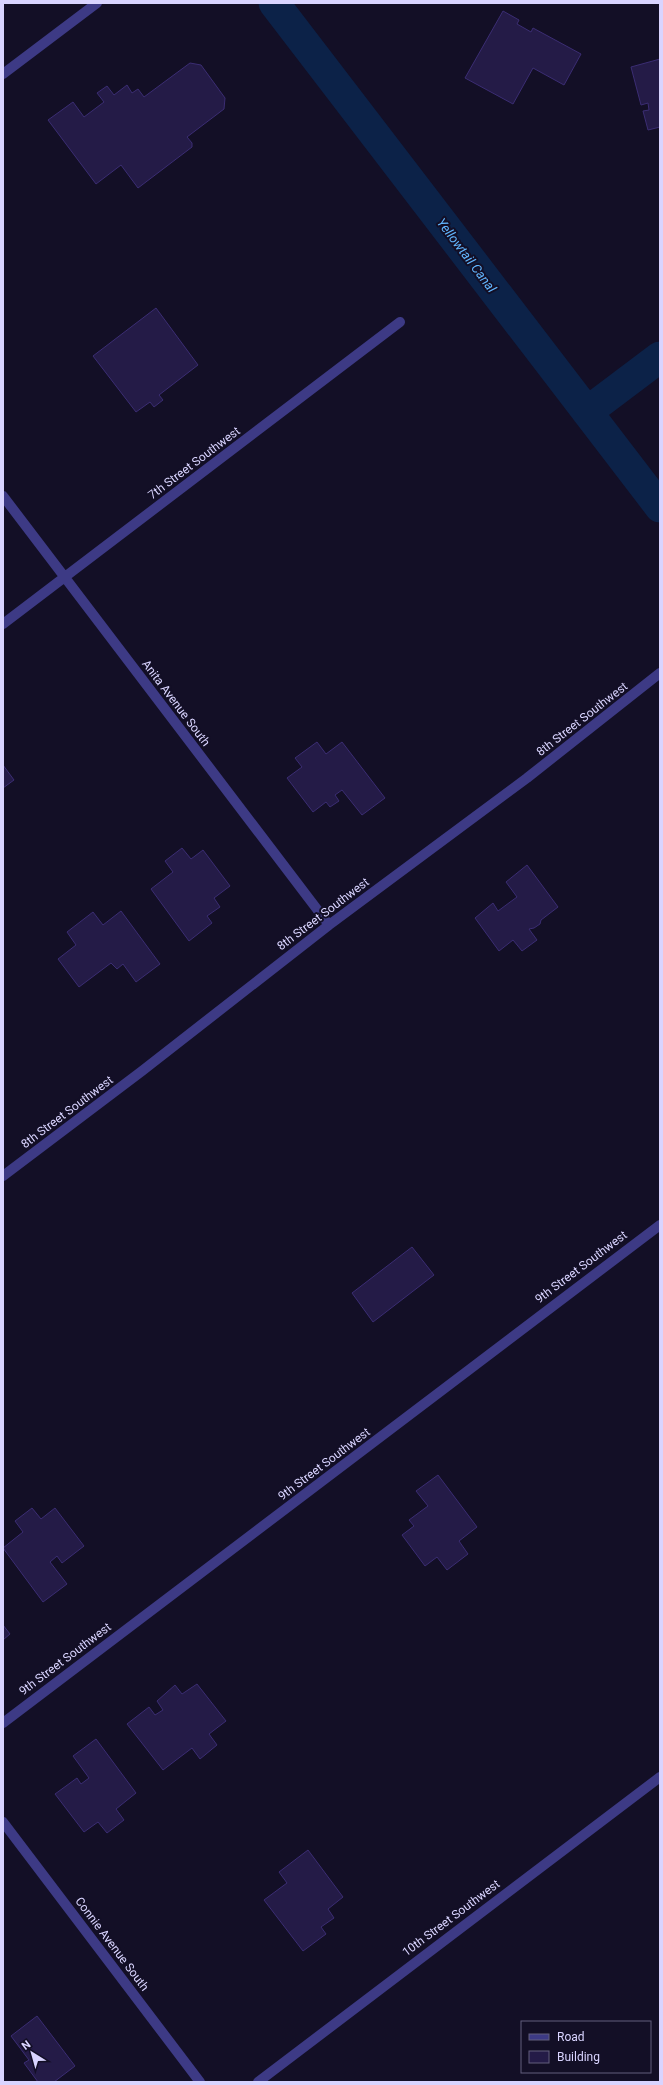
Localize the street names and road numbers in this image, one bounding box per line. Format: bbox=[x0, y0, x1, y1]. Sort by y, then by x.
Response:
street label: 7th Street Southwest bbox=[145, 424, 243, 502]
street label: Anita Avenue South bbox=[139, 657, 213, 749]
street label: 8th Street Southwest bbox=[534, 679, 630, 759]
street label: 8th Street Southwest bbox=[274, 875, 372, 953]
street label: 8th Street Southwest bbox=[18, 1073, 116, 1151]
street label: 9th Street Southwest bbox=[532, 1228, 630, 1306]
street label: 9th Street Southwest bbox=[275, 1425, 373, 1503]
street label: 9th Street Southwest bbox=[16, 1620, 114, 1698]
street label: 10th Street Southwest bbox=[400, 1877, 502, 1959]
street label: Connie Avenue South bbox=[72, 1894, 152, 1994]

